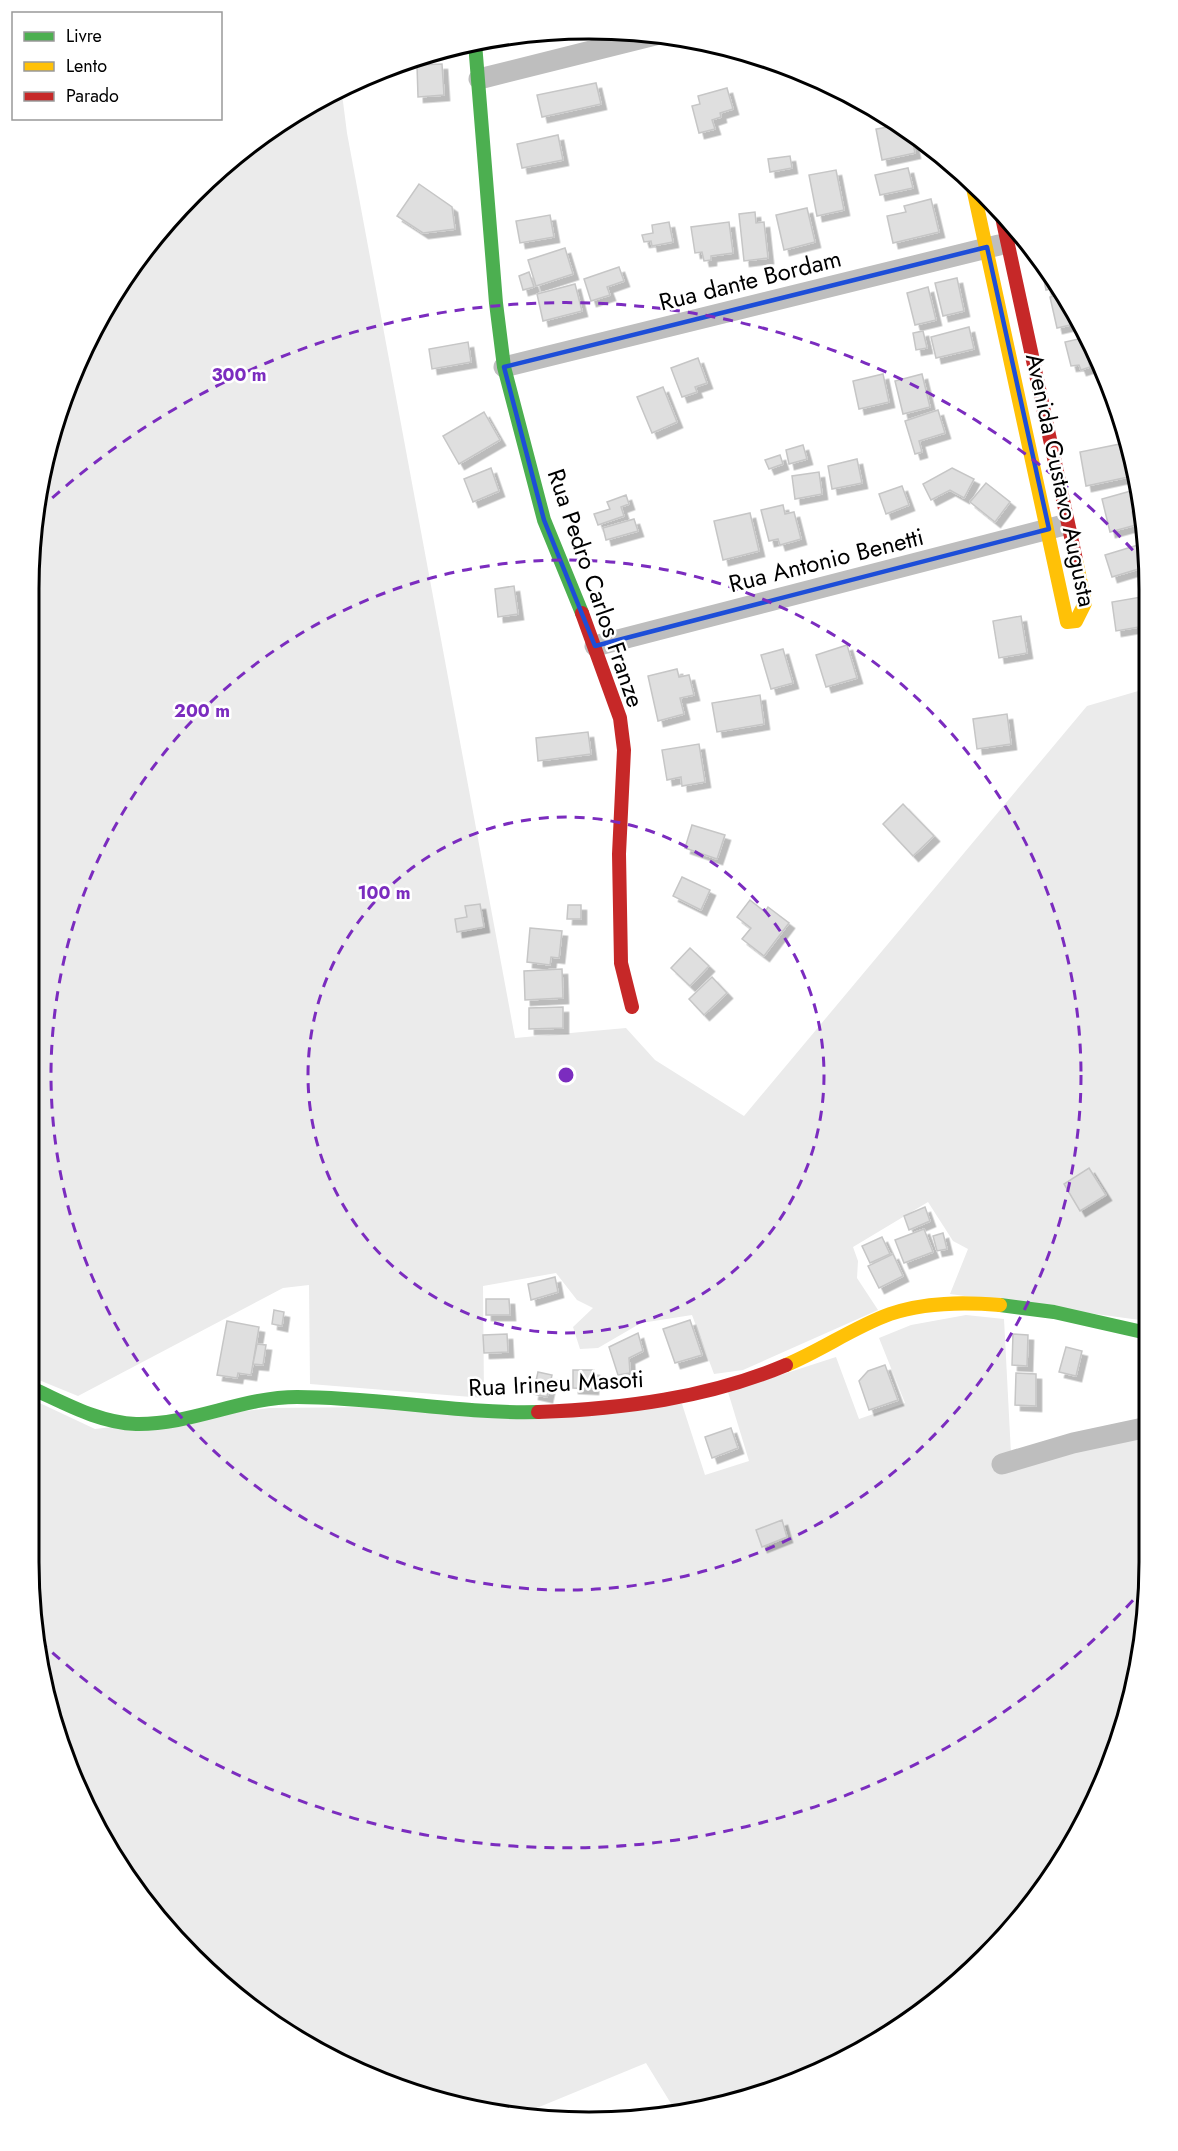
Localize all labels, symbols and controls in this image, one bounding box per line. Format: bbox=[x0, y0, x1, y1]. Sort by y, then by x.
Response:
legend bbox=[12, 12, 222, 120]
text: Livre bbox=[66, 23, 102, 49]
text: Lento bbox=[66, 53, 107, 79]
text: Parado bbox=[66, 83, 119, 109]
street label: Rua dante Bordam bbox=[655, 240, 845, 320]
street label: Avenida Gustavo Augusta bbox=[1017, 350, 1105, 610]
text: 300 m bbox=[211, 362, 267, 388]
street label: Rua Pedro Carlos Franze bbox=[539, 464, 653, 712]
street label: Rua Antonio Benetti bbox=[725, 519, 927, 601]
text: 200 m bbox=[174, 698, 230, 724]
text: 100 m bbox=[357, 880, 411, 906]
centre of rings bbox=[556, 1065, 576, 1085]
street label: Rua Irineu Masoti bbox=[467, 1361, 645, 1405]

